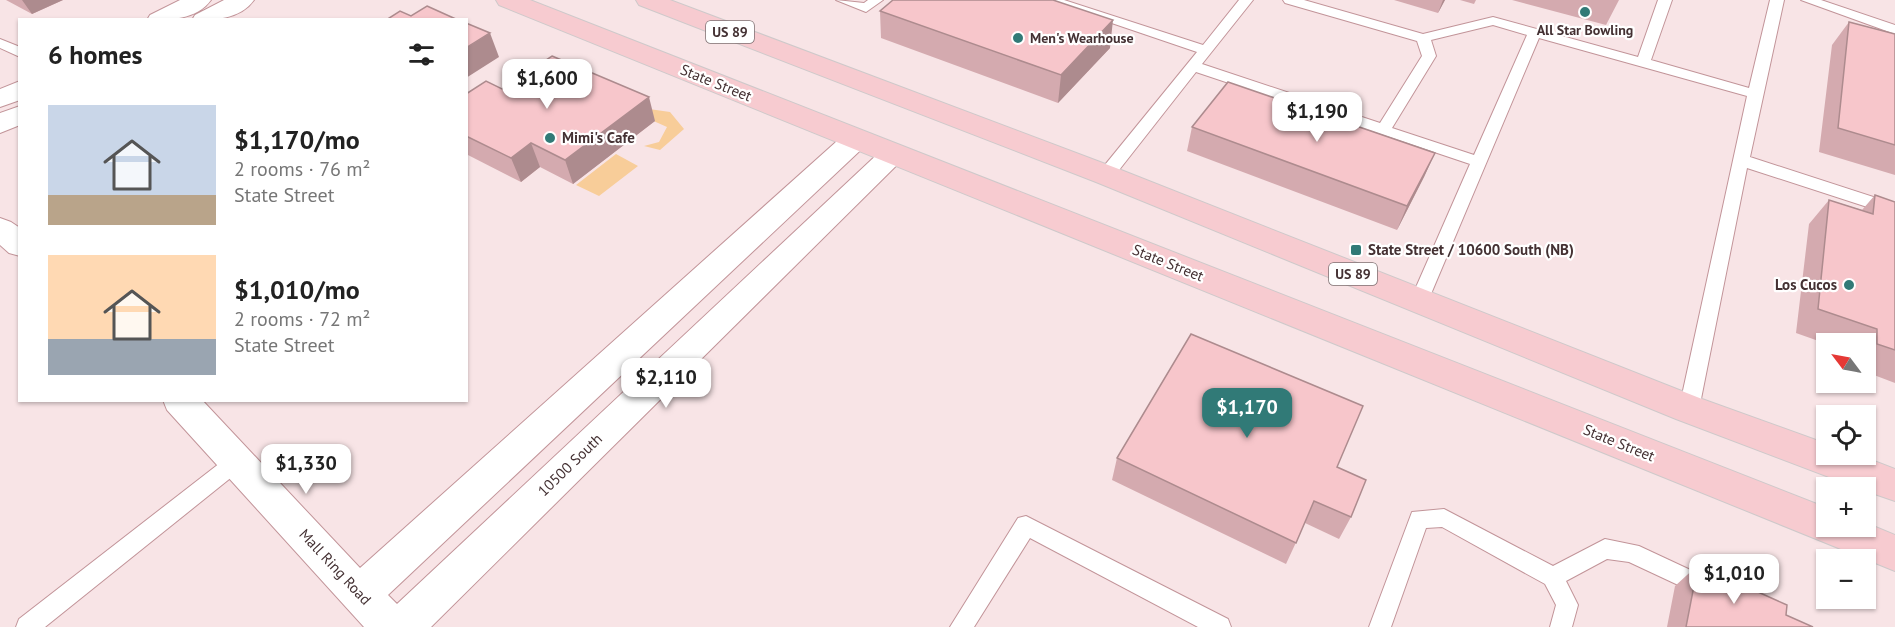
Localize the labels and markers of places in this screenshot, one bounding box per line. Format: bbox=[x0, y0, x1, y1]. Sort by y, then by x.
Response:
marker: All Star Bowling bbox=[1578, 5, 1592, 19]
place label: All Star Bowling bbox=[1537, 21, 1633, 39]
place label: Men's Wearhouse bbox=[1030, 29, 1134, 47]
marker: Men's Wearhouse bbox=[1011, 31, 1025, 45]
pin: $1,600 bbox=[498, 59, 596, 110]
pin: $1,190 bbox=[1268, 92, 1366, 143]
place label: Mimi's Cafe bbox=[562, 128, 635, 147]
marker: Mimi's Cafe bbox=[543, 131, 557, 145]
place label: State Street / 10600 South (NB) bbox=[1368, 240, 1574, 259]
marker: State Street / 10600 South (NB) bbox=[1349, 243, 1363, 257]
place label: Los Cucos bbox=[1775, 275, 1837, 294]
marker: Los Cucos bbox=[1842, 278, 1856, 292]
pin: $2,110 bbox=[617, 358, 715, 409]
pin: $1,170 bbox=[1198, 388, 1296, 439]
pin: $1,330 bbox=[257, 444, 355, 495]
pin: $1,010 bbox=[1685, 554, 1783, 605]

